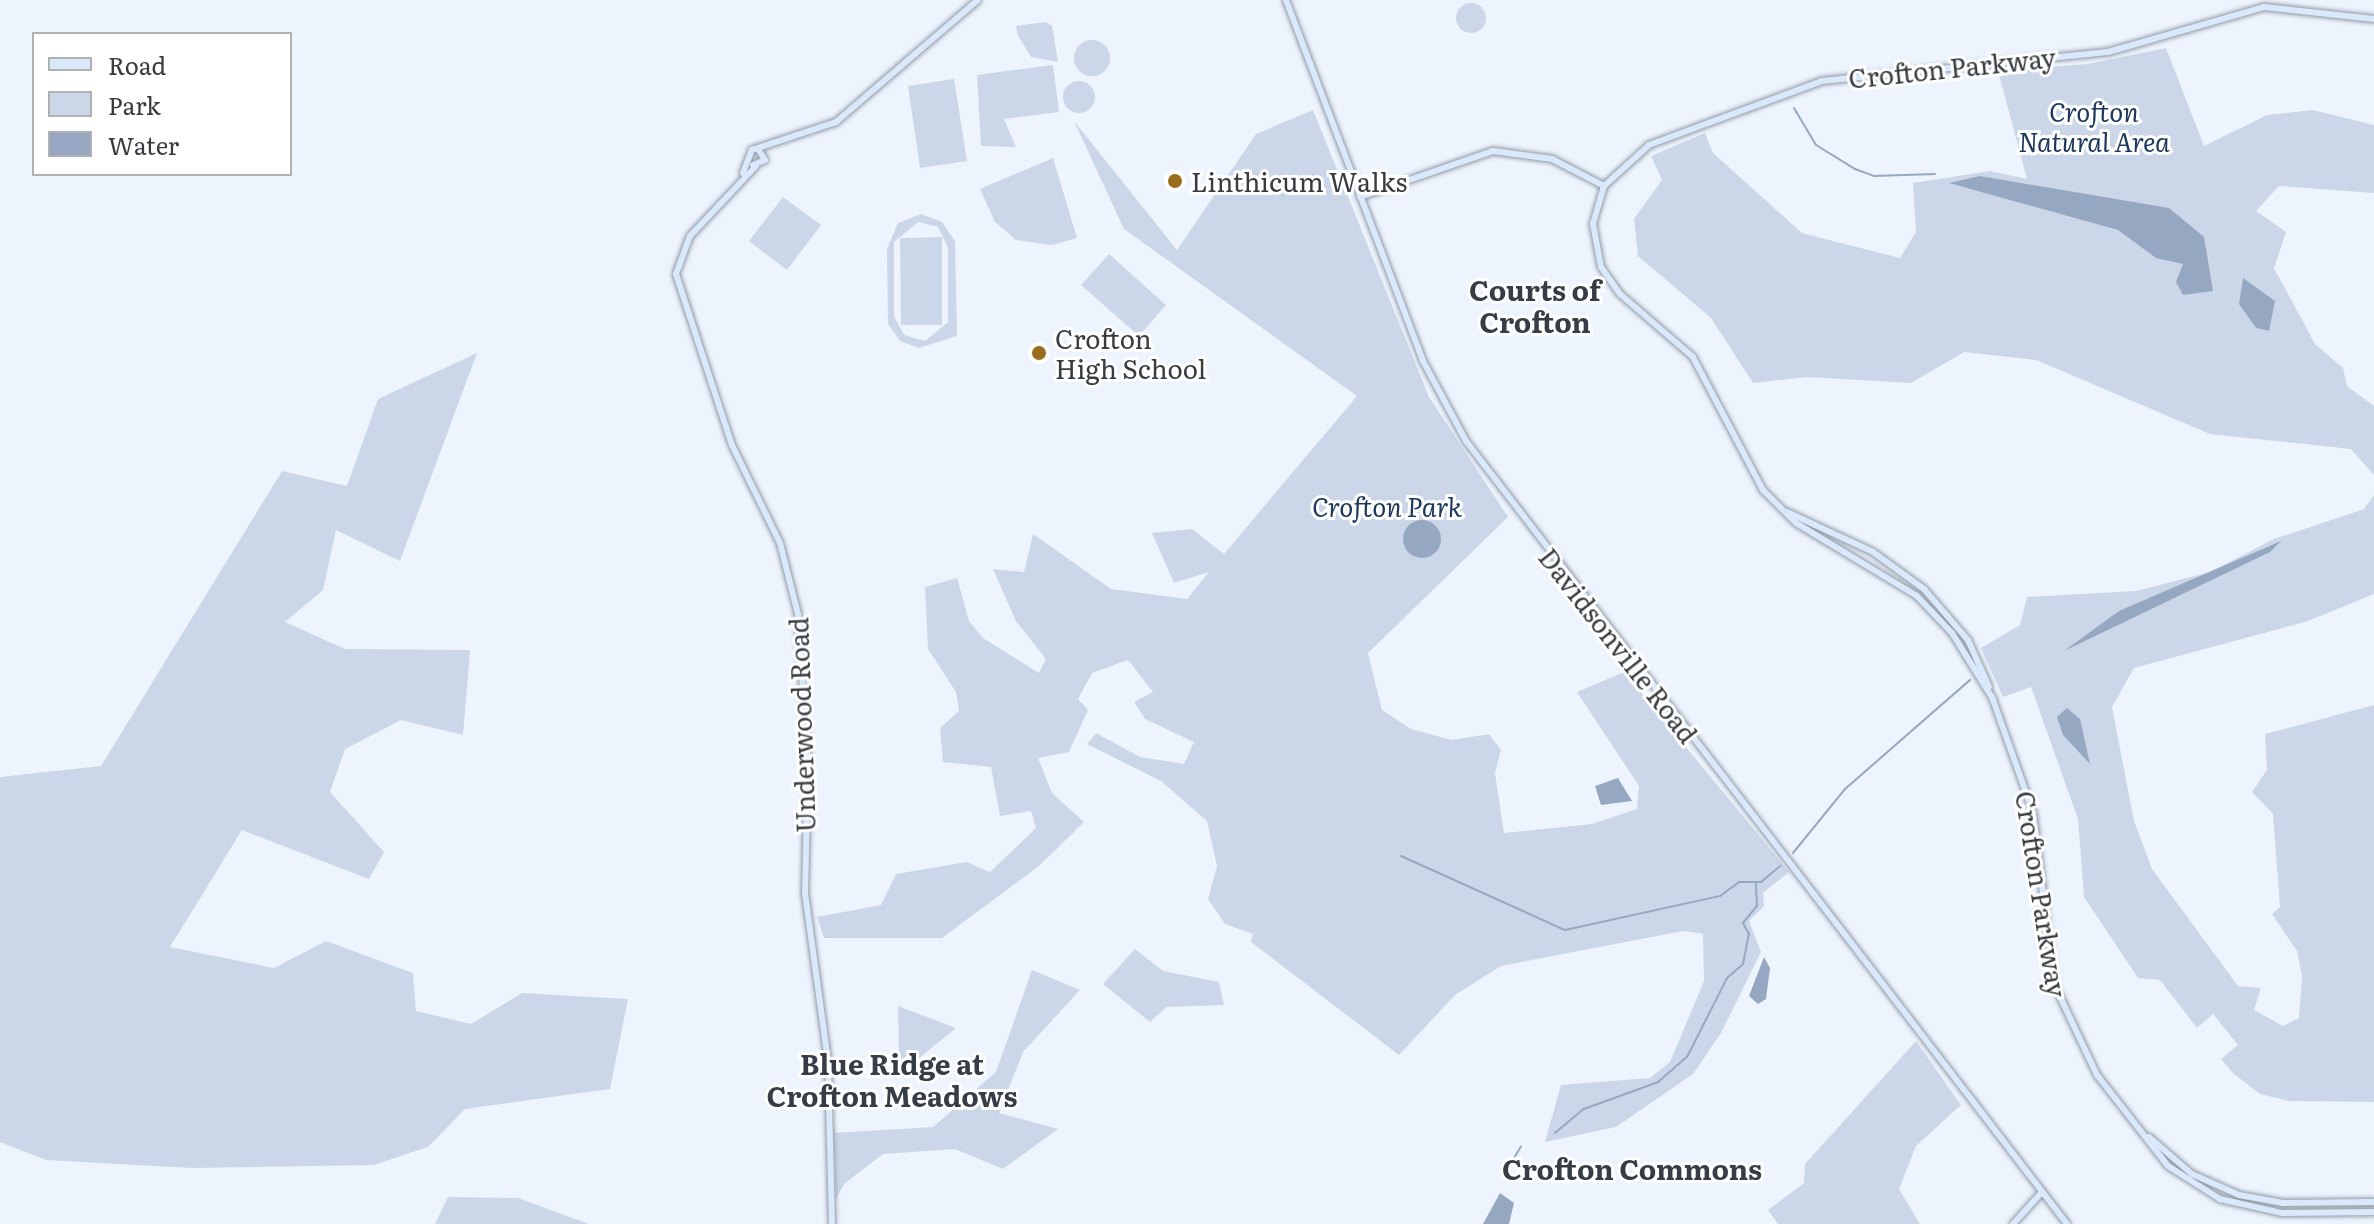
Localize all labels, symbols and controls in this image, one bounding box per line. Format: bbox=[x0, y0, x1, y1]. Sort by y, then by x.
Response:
legend bbox=[32, 32, 292, 176]
street label: Crofton Parkway bbox=[1847, 41, 2057, 93]
text: Road bbox=[108, 47, 166, 82]
text: Park bbox=[108, 87, 161, 122]
park label: Crofton Natural Area bbox=[2018, 95, 2170, 156]
text: Water bbox=[108, 127, 179, 162]
place label: Linthicum Walks bbox=[1191, 165, 1407, 197]
marker: Linthicum Walks bbox=[1166, 172, 1184, 190]
district label: Courts of Crofton bbox=[1469, 272, 1601, 338]
place label: Crofton High School bbox=[1055, 322, 1206, 384]
marker: Crofton High School bbox=[1030, 344, 1048, 362]
park label: Crofton Park bbox=[1312, 490, 1462, 522]
street label: Davidsonville Road bbox=[1533, 541, 1705, 749]
street label: Underwood Road bbox=[782, 617, 820, 833]
street label: Crofton Parkway bbox=[2010, 789, 2074, 999]
district label: Blue Ridge at Crofton Meadows bbox=[767, 1046, 1017, 1112]
district label: Crofton Commons bbox=[1502, 1151, 1762, 1185]

